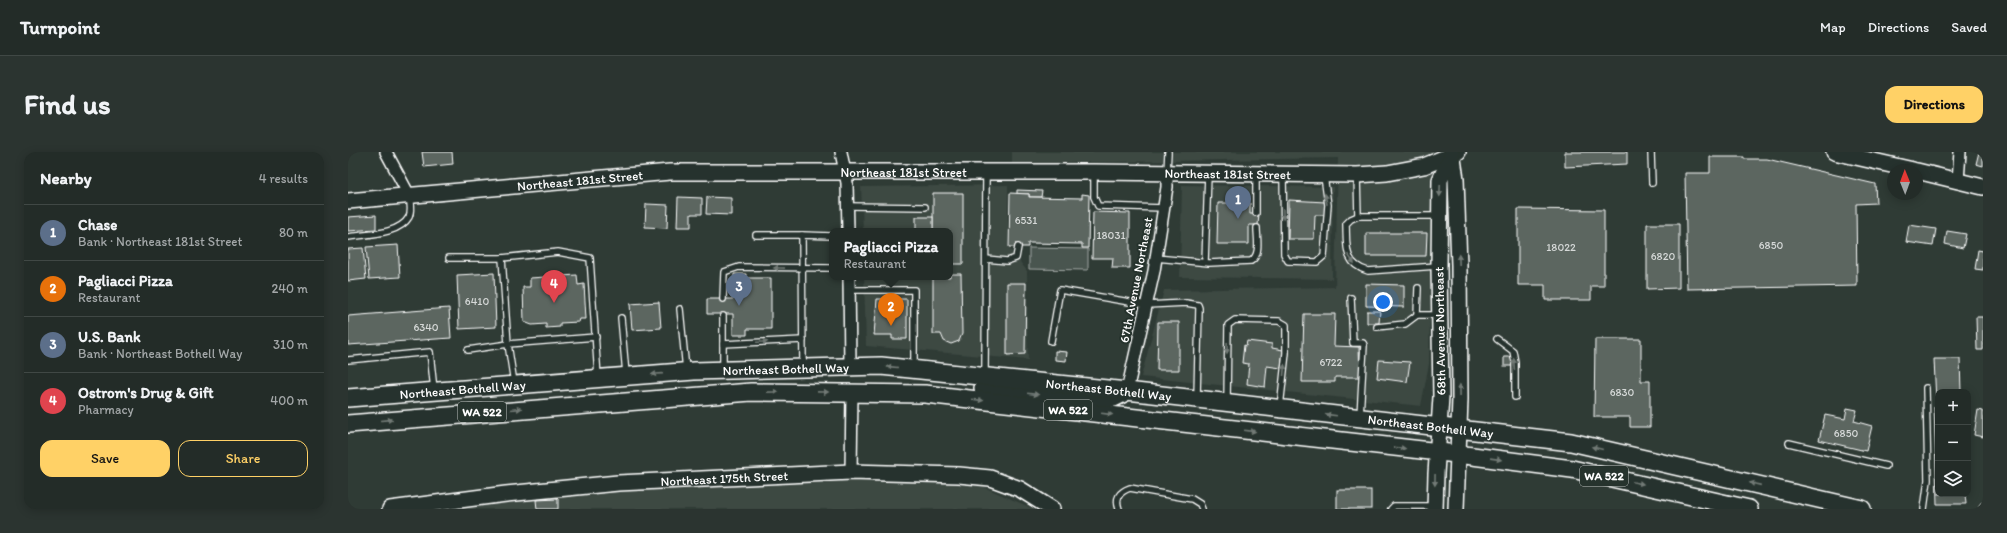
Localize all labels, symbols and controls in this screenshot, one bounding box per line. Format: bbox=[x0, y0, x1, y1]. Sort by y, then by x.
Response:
text: Turnpoint bbox=[20, 16, 100, 39]
text: Map bbox=[1820, 19, 1846, 36]
text: Directions bbox=[1868, 19, 1929, 36]
text: Saved bbox=[1951, 19, 1987, 36]
button: Directions bbox=[1885, 86, 1983, 123]
text: Find us bbox=[24, 87, 111, 121]
north arrow bbox=[1887, 164, 1923, 200]
street label: Northeast 181st Street bbox=[840, 165, 967, 180]
street label: Northeast 181st Street bbox=[1164, 165, 1291, 182]
street label: Northeast 181st Street bbox=[516, 167, 644, 193]
text: Nearby bbox=[40, 168, 92, 188]
text: 4 results bbox=[259, 171, 308, 186]
one-way arrow bbox=[1437, 185, 1443, 198]
pin: 1 bbox=[1225, 186, 1251, 219]
one-way arrow bbox=[1323, 193, 1329, 205]
one-way arrow bbox=[1280, 208, 1286, 221]
house number: 6531 bbox=[1015, 214, 1037, 227]
text: Chase bbox=[78, 216, 117, 234]
street label: 67th Avenue Northeast bbox=[1116, 216, 1156, 344]
text: 1 bbox=[50, 225, 56, 240]
text: 80 m bbox=[279, 225, 308, 240]
popup bbox=[829, 228, 953, 280]
house number: 18031 bbox=[1096, 229, 1126, 242]
text: Bank · Northeast 181st Street bbox=[78, 234, 242, 249]
text: Pagliacci Pizza bbox=[844, 238, 938, 256]
house number: 6850 bbox=[1759, 239, 1783, 252]
house number: 18022 bbox=[1546, 241, 1576, 254]
house number: 6820 bbox=[1651, 250, 1675, 263]
one-way arrow bbox=[1347, 254, 1355, 264]
one-way arrow bbox=[1455, 254, 1462, 266]
text: Restaurant bbox=[844, 256, 906, 271]
one-way arrow bbox=[773, 264, 785, 271]
street label: 68th Avenue Northeast bbox=[1431, 267, 1449, 395]
pin: 4 bbox=[541, 270, 567, 303]
text: Pagliacci Pizza bbox=[78, 272, 173, 290]
pin: 3 bbox=[726, 273, 752, 306]
text: 2 bbox=[50, 281, 56, 296]
text: 240 m bbox=[271, 281, 308, 296]
text: Restaurant bbox=[78, 290, 140, 305]
your location bbox=[1373, 292, 1393, 312]
pin: 2 bbox=[878, 293, 904, 326]
house number: 6410 bbox=[465, 295, 489, 308]
house number: 6340 bbox=[413, 321, 439, 334]
text: U.S. Bank bbox=[78, 328, 141, 346]
text: 3 bbox=[49, 337, 57, 352]
text: 310 m bbox=[273, 337, 308, 352]
one-way arrow bbox=[756, 339, 768, 346]
one-way arrow bbox=[1224, 342, 1230, 355]
text: Bank · Northeast Bothell Way bbox=[78, 346, 242, 361]
house number: 6722 bbox=[1320, 356, 1343, 369]
one-way arrow bbox=[1511, 358, 1518, 370]
street label: Northeast Bothell Way bbox=[723, 359, 849, 378]
one-way arrow bbox=[886, 364, 898, 370]
one-way arrow bbox=[1281, 364, 1287, 376]
one-way arrow bbox=[651, 371, 663, 378]
street label: Northeast Bothell Way bbox=[1045, 375, 1172, 404]
street label: Northeast Bothell Way bbox=[399, 377, 526, 401]
one-way arrow bbox=[1457, 383, 1463, 396]
text: Ostrom's Drug & Gift bbox=[78, 384, 214, 402]
house number: 6830 bbox=[1610, 386, 1635, 399]
one-way arrow bbox=[767, 389, 780, 395]
one-way arrow bbox=[817, 389, 830, 395]
map controls bbox=[1935, 389, 1971, 497]
button: + bbox=[1935, 389, 1971, 425]
one-way arrow bbox=[1027, 390, 1039, 397]
text: 4 bbox=[49, 393, 57, 408]
text: 400 m bbox=[270, 393, 308, 408]
one-way arrow bbox=[972, 396, 984, 403]
road number: WA 522 bbox=[1044, 400, 1092, 420]
text: Pharmacy bbox=[78, 402, 134, 417]
road number: WA 522 bbox=[458, 402, 506, 422]
one-way arrow bbox=[510, 406, 522, 413]
one-way arrow bbox=[1101, 411, 1113, 418]
street label: Northeast Bothell Way bbox=[1367, 411, 1494, 441]
one-way arrow bbox=[1325, 412, 1337, 418]
one-way arrow bbox=[381, 417, 393, 424]
button: − bbox=[1935, 425, 1971, 461]
house number: 6850 bbox=[1834, 427, 1858, 440]
one-way arrow bbox=[1244, 428, 1256, 434]
button: Save bbox=[40, 440, 170, 477]
button: Share bbox=[178, 440, 308, 477]
one-way arrow bbox=[1394, 445, 1407, 451]
one-way arrow bbox=[1591, 445, 1604, 451]
one-way arrow bbox=[1490, 456, 1502, 462]
button: layers bbox=[1935, 461, 1971, 497]
road number: WA 522 bbox=[1580, 466, 1628, 486]
street label: Northeast 175th Street bbox=[660, 467, 789, 488]
one-way arrow bbox=[1432, 474, 1439, 486]
one-way arrow bbox=[1749, 480, 1761, 486]
one-way arrow bbox=[1631, 481, 1644, 487]

